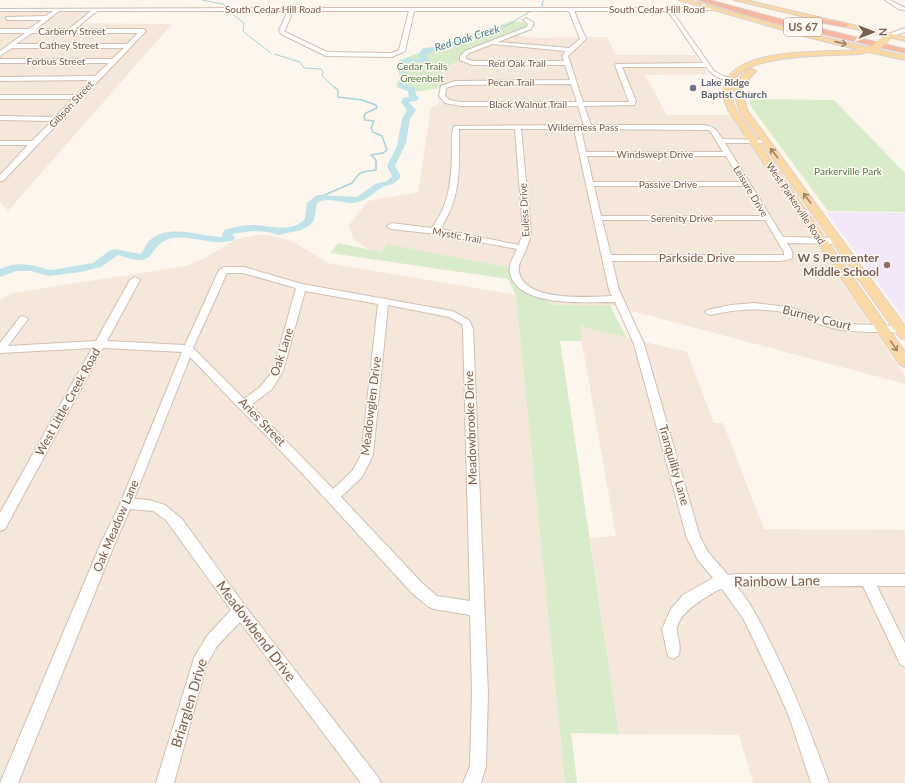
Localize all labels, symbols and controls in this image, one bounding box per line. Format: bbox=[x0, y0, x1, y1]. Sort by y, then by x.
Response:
street label: South Cedar Hill Road bbox=[225, 3, 321, 15]
street label: South Cedar Hill Road bbox=[609, 3, 705, 15]
north arrow bbox=[853, 12, 893, 52]
road number: US 67 bbox=[784, 18, 822, 36]
water label: Red Oak Creek bbox=[433, 21, 502, 54]
street label: Carberry Street bbox=[38, 25, 106, 37]
text: N bbox=[877, 28, 890, 36]
street label: Cathey Street bbox=[39, 39, 99, 51]
one-way arrow bbox=[834, 40, 847, 48]
street label: Forbus Street bbox=[27, 55, 86, 67]
street label: Red Oak Trail bbox=[488, 57, 546, 69]
park label: Cedar Trails Greenbelt bbox=[397, 60, 447, 84]
street label: Pecan Trail bbox=[488, 76, 534, 88]
place label: Lake Ridge Baptist Church bbox=[701, 76, 767, 100]
street label: Gibson Street bbox=[46, 78, 96, 130]
marker: Lake Ridge Baptist Church bbox=[688, 83, 698, 93]
street label: Black Walnut Trail bbox=[489, 98, 567, 110]
street label: Wilderness Pass bbox=[547, 121, 619, 133]
one-way arrow bbox=[770, 147, 779, 158]
street label: Windswept Drive bbox=[617, 148, 693, 160]
street label: West Parkerville Road bbox=[764, 160, 828, 246]
street label: Leisure Drive bbox=[731, 163, 771, 219]
park label: Parkerville Park bbox=[814, 165, 883, 177]
street label: Passive Drive bbox=[639, 178, 697, 190]
street label: Euless Drive bbox=[517, 183, 531, 237]
one-way arrow bbox=[803, 193, 811, 204]
street label: Serenity Drive bbox=[651, 212, 713, 224]
street label: Mystic Trail bbox=[431, 224, 483, 246]
street label: Parkside Drive bbox=[659, 250, 735, 265]
place label: W S Permenter Middle School bbox=[798, 250, 880, 279]
marker: W S Permenter Middle School bbox=[882, 260, 892, 270]
street label: Burney Court bbox=[781, 302, 854, 333]
street label: Oak Lane bbox=[267, 326, 296, 378]
one-way arrow bbox=[890, 341, 898, 352]
street label: West Little Creek Road bbox=[32, 345, 103, 458]
street label: Meadowglen Drive bbox=[357, 355, 384, 456]
street label: Meadowbrooke Drive bbox=[461, 371, 480, 485]
street label: Aries Street bbox=[236, 394, 290, 449]
street label: Tranquility Lane bbox=[656, 423, 693, 507]
street label: Oak Meadow Lane bbox=[89, 477, 142, 574]
street label: Rainbow Lane bbox=[734, 571, 820, 590]
street label: Meadowbend Drive bbox=[213, 577, 300, 684]
street label: Briarglen Drive bbox=[167, 656, 210, 749]

